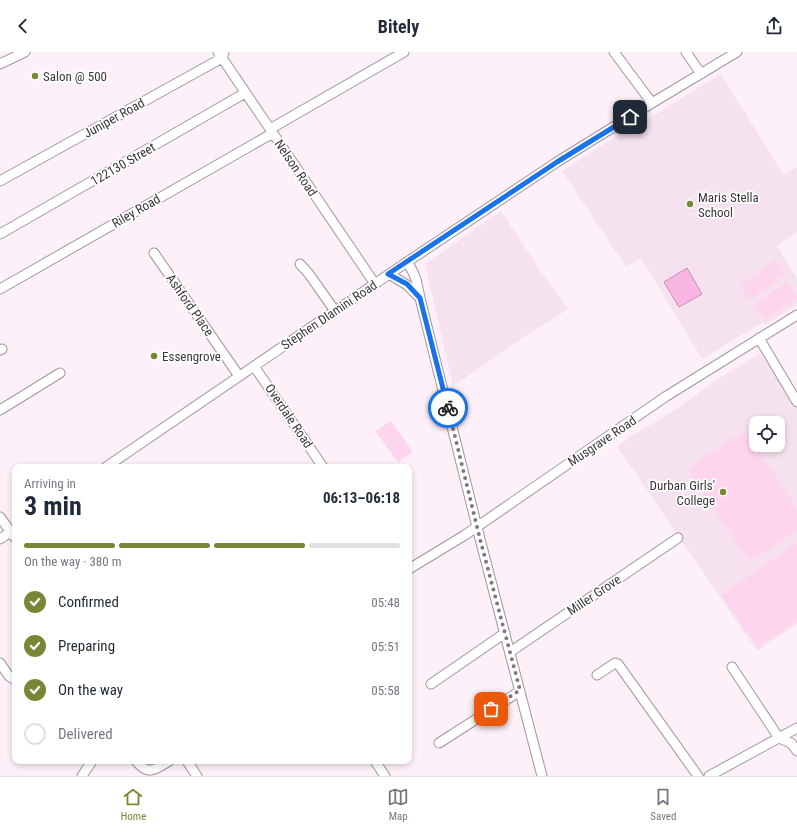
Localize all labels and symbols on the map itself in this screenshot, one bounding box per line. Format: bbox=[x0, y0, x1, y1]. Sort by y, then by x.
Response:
place label: Salon @ 500 bbox=[43, 69, 107, 84]
marker: Salon @ 500 bbox=[30, 71, 40, 81]
street label: Juniper Road bbox=[81, 95, 147, 141]
pin bbox=[613, 100, 647, 134]
street label: Nelson Road bbox=[272, 137, 320, 199]
street label: 122130 Street bbox=[88, 139, 158, 188]
place label: Maris Stella School bbox=[698, 190, 759, 220]
street label: Riley Road bbox=[109, 191, 163, 231]
marker: Maris Stella School bbox=[685, 199, 695, 209]
street label: Ashford Place bbox=[163, 271, 217, 339]
street label: Stephen Dlamini Road bbox=[278, 277, 380, 353]
place label: Essengrove bbox=[162, 349, 221, 364]
marker: Essengrove bbox=[149, 351, 159, 361]
street label: Overdale Road bbox=[262, 381, 316, 451]
courier bbox=[428, 388, 468, 428]
street label: Musgrave Road bbox=[565, 413, 639, 469]
place label: Durban Girls' College bbox=[650, 478, 715, 508]
marker: Durban Girls' College bbox=[718, 487, 728, 497]
street label: Miller Grove bbox=[564, 572, 624, 618]
pin bbox=[474, 692, 508, 726]

